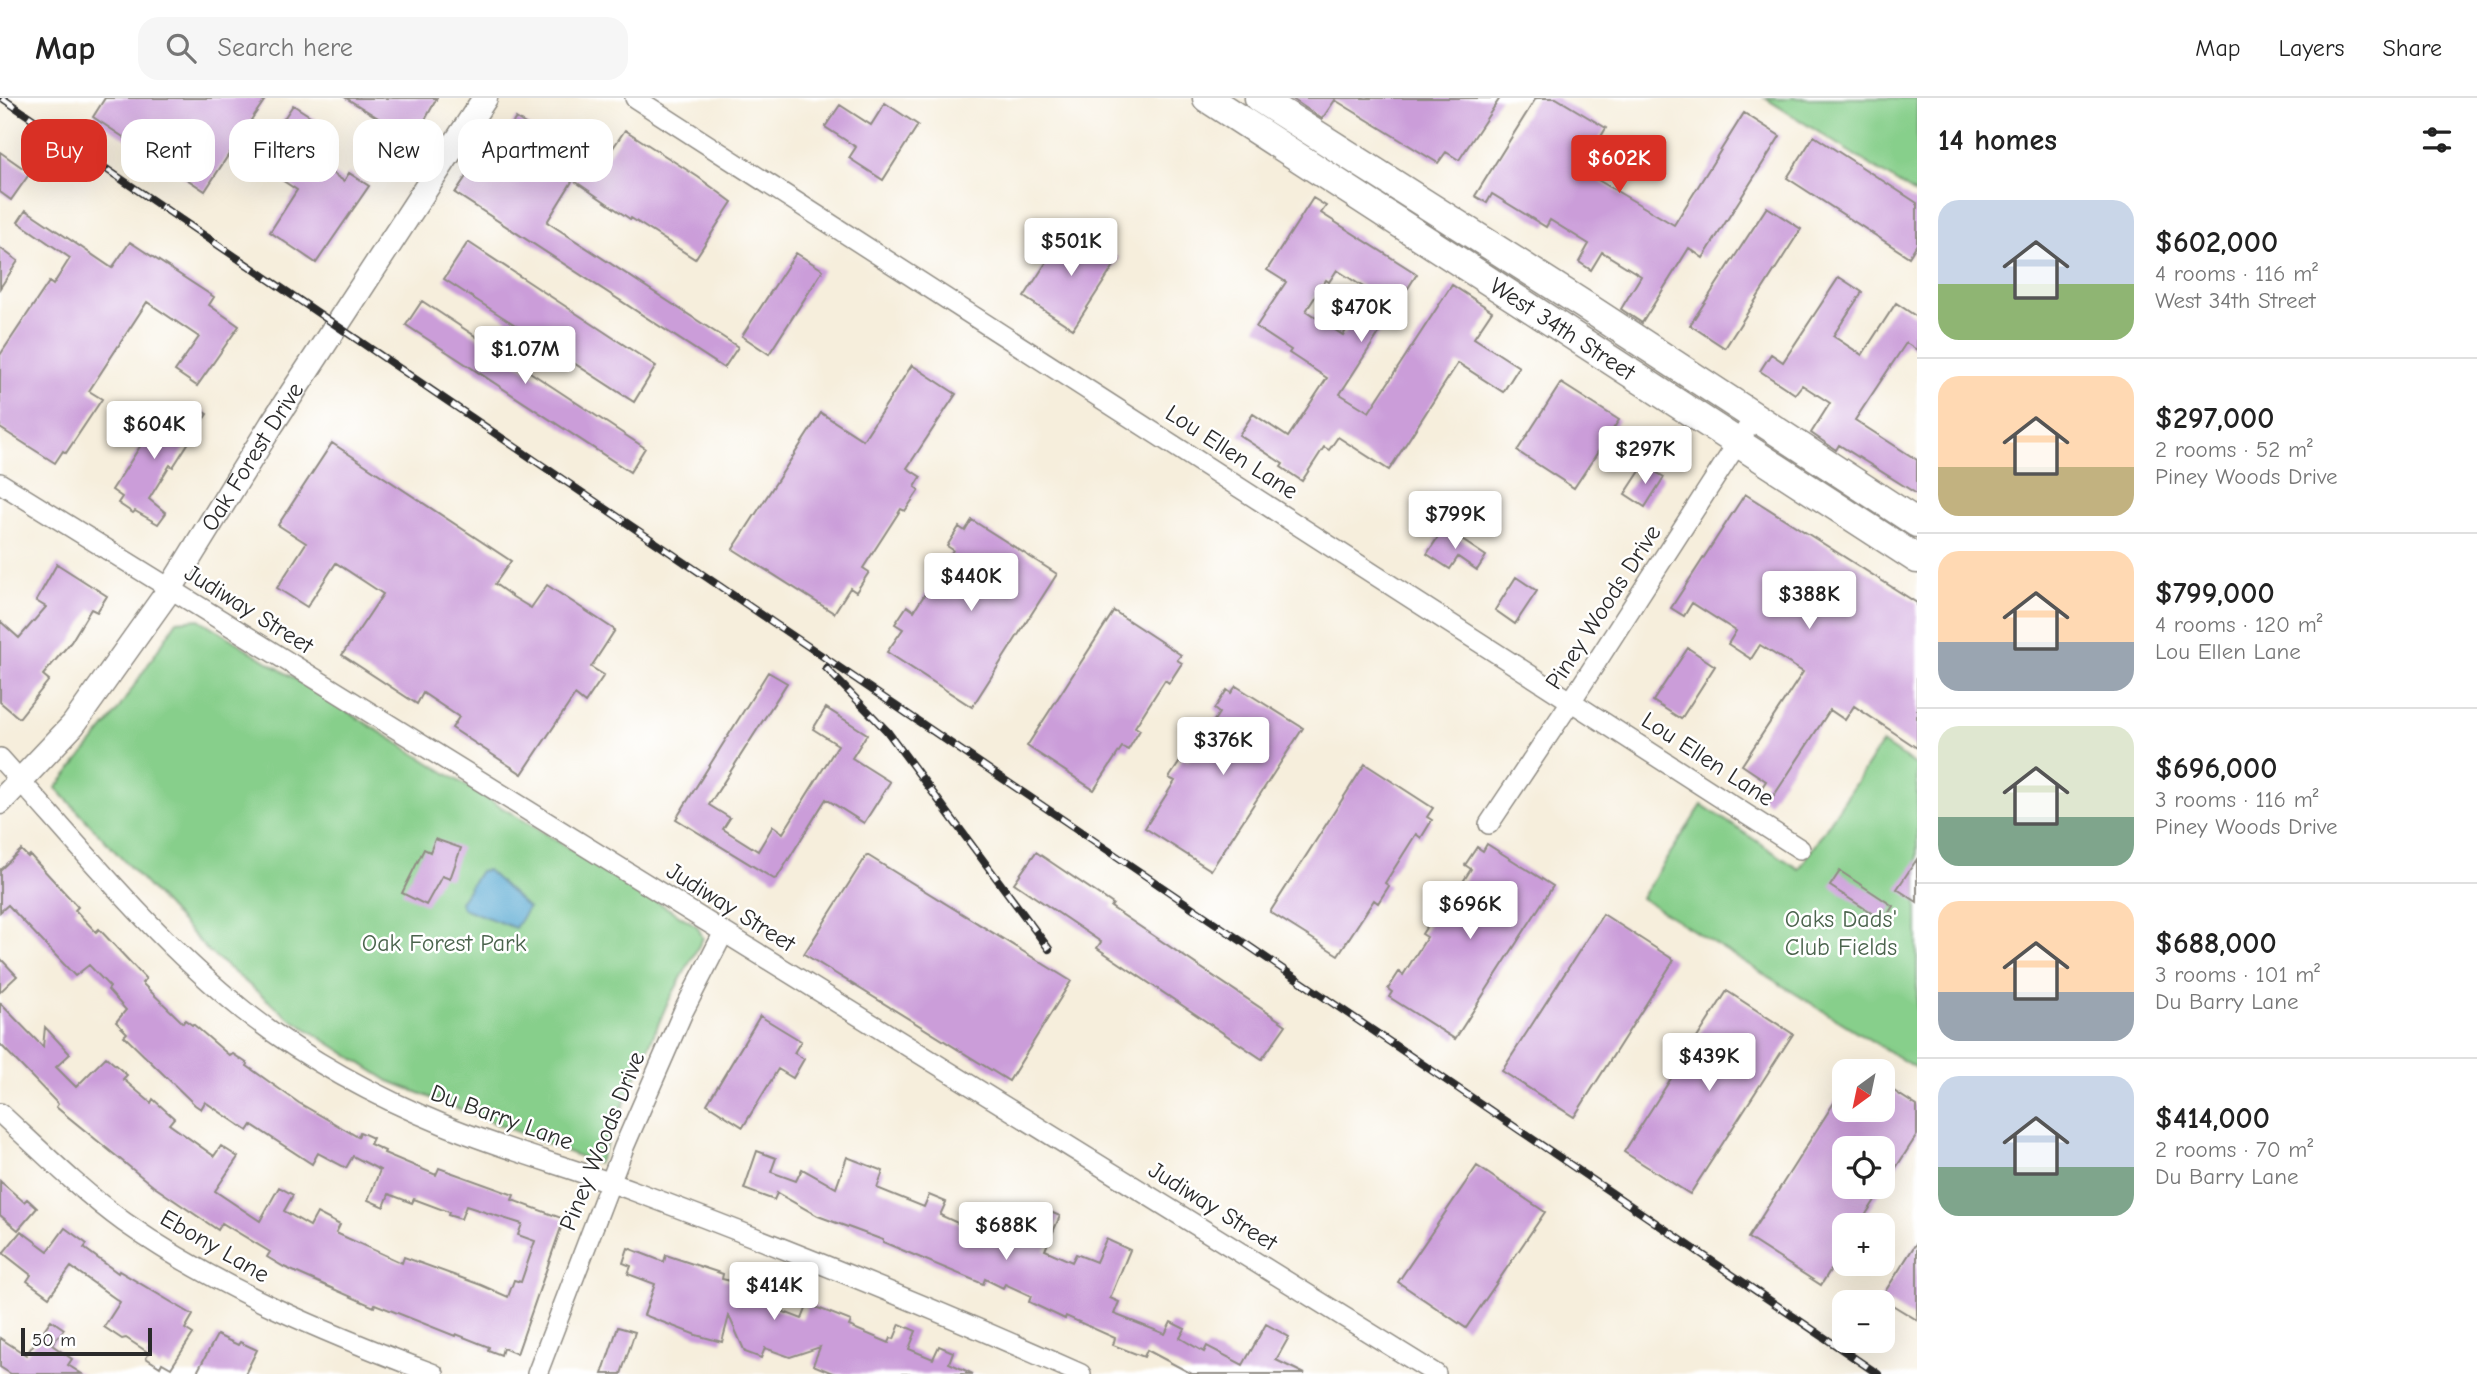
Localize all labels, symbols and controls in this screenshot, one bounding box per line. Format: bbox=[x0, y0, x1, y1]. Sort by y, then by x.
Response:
search box bbox=[138, 17, 628, 80]
text: Map bbox=[35, 29, 96, 67]
icon: search bbox=[162, 29, 200, 67]
text: Search here bbox=[218, 33, 353, 63]
text: Map bbox=[2195, 34, 2241, 62]
text: Layers bbox=[2279, 34, 2344, 62]
text: Share bbox=[2382, 34, 2442, 62]
chip: Buy bbox=[21, 119, 107, 182]
chip: Rent bbox=[121, 119, 215, 182]
chip: Filters bbox=[229, 119, 339, 182]
chip: New bbox=[353, 119, 444, 182]
chip: Apartment bbox=[458, 119, 613, 182]
icon: filters bbox=[2418, 121, 2456, 159]
text: 14 homes bbox=[1938, 123, 2057, 158]
pin: $602K bbox=[1570, 136, 1668, 195]
text: $602K bbox=[1587, 144, 1651, 171]
pin: $501K bbox=[1022, 218, 1120, 278]
text: $602,000 bbox=[2155, 225, 2278, 260]
text: $501K bbox=[1040, 227, 1102, 254]
icon: home bbox=[1994, 228, 2078, 312]
text: 4 rooms · 116 m² bbox=[2155, 260, 2318, 287]
street label: West 34th Street bbox=[1485, 271, 1642, 387]
pin: $470K bbox=[1312, 285, 1410, 344]
text: West 34th Street bbox=[2155, 287, 2316, 314]
text: $470K bbox=[1330, 293, 1392, 320]
pin: $1.07M bbox=[468, 327, 582, 386]
text: $1.07M bbox=[490, 335, 560, 362]
street label: Oak Forest Drive bbox=[195, 377, 309, 536]
street label: Lou Ellen Lane bbox=[1161, 399, 1303, 505]
text: $297,000 bbox=[2155, 401, 2274, 436]
pin: $604K bbox=[105, 402, 203, 461]
icon: home bbox=[1994, 404, 2078, 488]
text: $604K bbox=[123, 410, 185, 437]
pin: $297K bbox=[1596, 426, 1694, 486]
text: $297K bbox=[1615, 435, 1675, 462]
text: 2 rooms · 52 m² bbox=[2155, 436, 2313, 463]
text: Piney Woods Drive bbox=[2155, 463, 2338, 490]
pin: $799K bbox=[1406, 491, 1504, 551]
text: $799K bbox=[1425, 500, 1485, 527]
street label: Piney Woods Drive bbox=[1539, 519, 1667, 695]
pin: $440K bbox=[922, 554, 1020, 613]
street label: Judiway Street bbox=[179, 558, 320, 660]
text: $440K bbox=[940, 562, 1002, 589]
pin: $388K bbox=[1760, 572, 1858, 631]
text: $799,000 bbox=[2155, 576, 2275, 611]
icon: home bbox=[1994, 579, 2078, 663]
text: $388K bbox=[1778, 580, 1840, 607]
text: 4 rooms · 120 m² bbox=[2155, 611, 2322, 638]
text: Lou Ellen Lane bbox=[2155, 638, 2301, 665]
street label: Lou Ellen Lane bbox=[1637, 706, 1779, 812]
pin: $376K bbox=[1174, 718, 1272, 777]
text: $376K bbox=[1193, 726, 1253, 753]
text: $696,000 bbox=[2155, 751, 2277, 786]
icon: home bbox=[1994, 754, 2078, 838]
text: 3 rooms · 116 m² bbox=[2155, 786, 2319, 813]
text: Piney Woods Drive bbox=[2155, 813, 2338, 840]
street label: Judiway Street bbox=[661, 856, 802, 958]
pin: $696K bbox=[1421, 882, 1519, 941]
text: $696K bbox=[1439, 890, 1501, 917]
park label: Oaks Dads' Club Fields bbox=[1785, 905, 1897, 961]
text: $688,000 bbox=[2155, 926, 2277, 961]
park label: Oak Forest Park bbox=[362, 929, 527, 957]
icon: home bbox=[1994, 929, 2078, 1013]
text: 3 rooms · 101 m² bbox=[2155, 961, 2320, 988]
text: Du Barry Lane bbox=[2155, 988, 2298, 1015]
pin: $439K bbox=[1660, 1034, 1758, 1093]
text: $439K bbox=[1679, 1042, 1739, 1069]
street label: Piney Woods Drive bbox=[553, 1047, 651, 1235]
north arrow bbox=[1832, 1059, 1895, 1122]
map controls bbox=[1832, 1059, 1895, 1353]
street label: Du Barry Lane bbox=[427, 1078, 577, 1156]
text: $414,000 bbox=[2155, 1101, 2270, 1136]
icon: home bbox=[1994, 1104, 2078, 1188]
button: locate bbox=[1832, 1136, 1895, 1199]
text: 2 rooms · 70 m² bbox=[2155, 1136, 2313, 1163]
street label: Judiway Street bbox=[1143, 1155, 1284, 1257]
text: Du Barry Lane bbox=[2155, 1163, 2298, 1190]
pin: $688K bbox=[957, 1202, 1055, 1262]
street label: Ebony Lane bbox=[155, 1204, 275, 1288]
text: $688K bbox=[975, 1211, 1037, 1238]
button: + bbox=[1832, 1213, 1895, 1276]
pin: $414K bbox=[725, 1262, 823, 1322]
text: $414K bbox=[745, 1271, 803, 1298]
button: − bbox=[1832, 1290, 1895, 1353]
scale bar bbox=[21, 1325, 152, 1357]
text: 50 m bbox=[32, 1329, 76, 1351]

